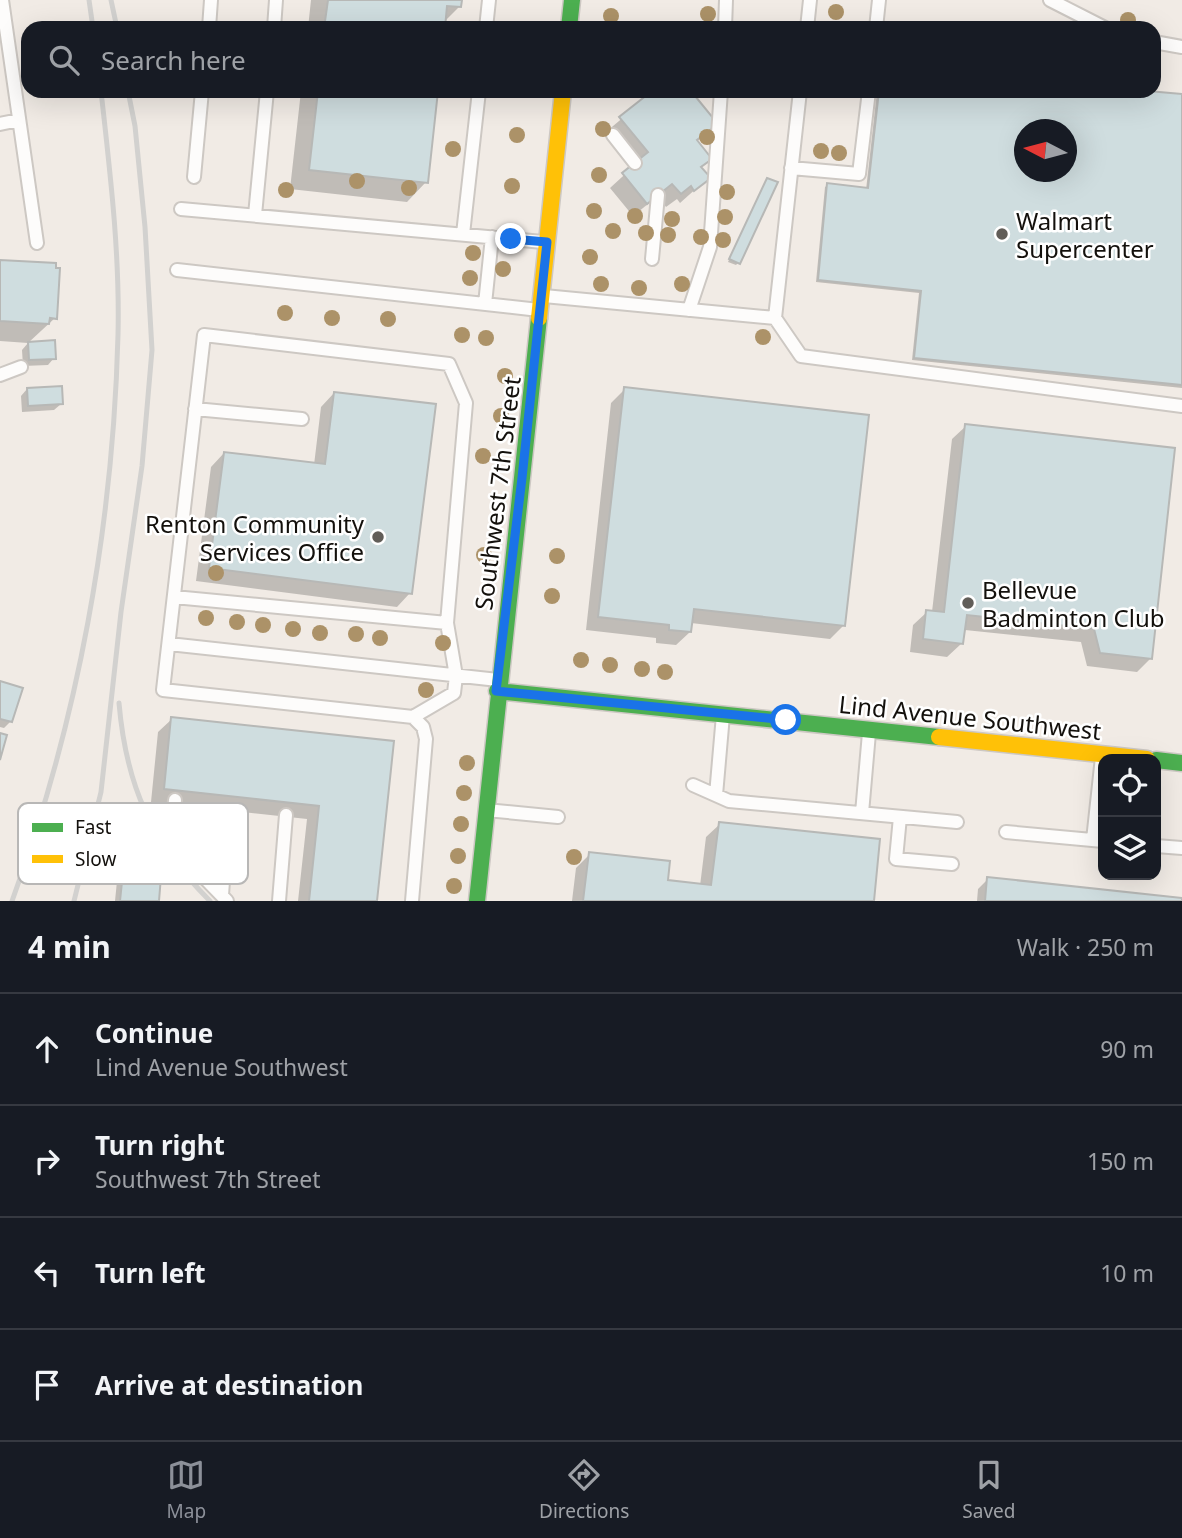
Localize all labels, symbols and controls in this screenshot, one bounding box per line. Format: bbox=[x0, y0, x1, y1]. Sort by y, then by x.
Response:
search box bbox=[21, 21, 1161, 98]
icon: search bbox=[45, 41, 83, 79]
text: Search here bbox=[101, 42, 246, 78]
north arrow bbox=[1014, 119, 1077, 182]
place label: Walmart Supercenter bbox=[1016, 204, 1154, 265]
route end bbox=[495, 223, 526, 254]
marker: Walmart Supercenter bbox=[994, 226, 1010, 242]
street label: Southwest 7th Street bbox=[466, 374, 528, 612]
place label: Renton Community Services Office bbox=[145, 507, 365, 568]
marker: Renton Community Services Office bbox=[370, 529, 386, 545]
place label: Bellevue Badminton Club bbox=[982, 573, 1165, 634]
marker: Bellevue Badminton Club bbox=[960, 595, 976, 611]
street label: Lind Avenue Southwest bbox=[837, 687, 1103, 747]
route start bbox=[770, 704, 801, 735]
map controls bbox=[1098, 754, 1161, 880]
button: locate bbox=[1098, 754, 1161, 817]
legend bbox=[18, 803, 248, 884]
text: Fast bbox=[75, 814, 112, 840]
button: layers bbox=[1098, 817, 1161, 880]
text: Slow bbox=[75, 846, 116, 872]
text: 4 min bbox=[28, 926, 111, 967]
text: Walk · 250 m bbox=[1017, 931, 1154, 963]
text: Continue bbox=[95, 1015, 213, 1051]
icon: ahead bbox=[28, 1030, 66, 1068]
text: 90 m bbox=[1100, 1033, 1154, 1065]
text: Lind Avenue Southwest bbox=[95, 1051, 348, 1083]
text: Turn right bbox=[95, 1127, 225, 1163]
icon: right bbox=[28, 1142, 66, 1180]
text: 150 m bbox=[1087, 1145, 1154, 1177]
text: Southwest 7th Street bbox=[95, 1163, 321, 1195]
icon: left bbox=[28, 1254, 66, 1292]
text: Turn left bbox=[95, 1255, 206, 1291]
text: 10 m bbox=[1100, 1257, 1154, 1289]
icon: arrive bbox=[28, 1366, 66, 1404]
text: Arrive at destination bbox=[95, 1367, 364, 1403]
tab: Map bbox=[167, 1456, 206, 1524]
tab: Directions bbox=[539, 1456, 629, 1524]
tab: Saved bbox=[962, 1456, 1015, 1524]

